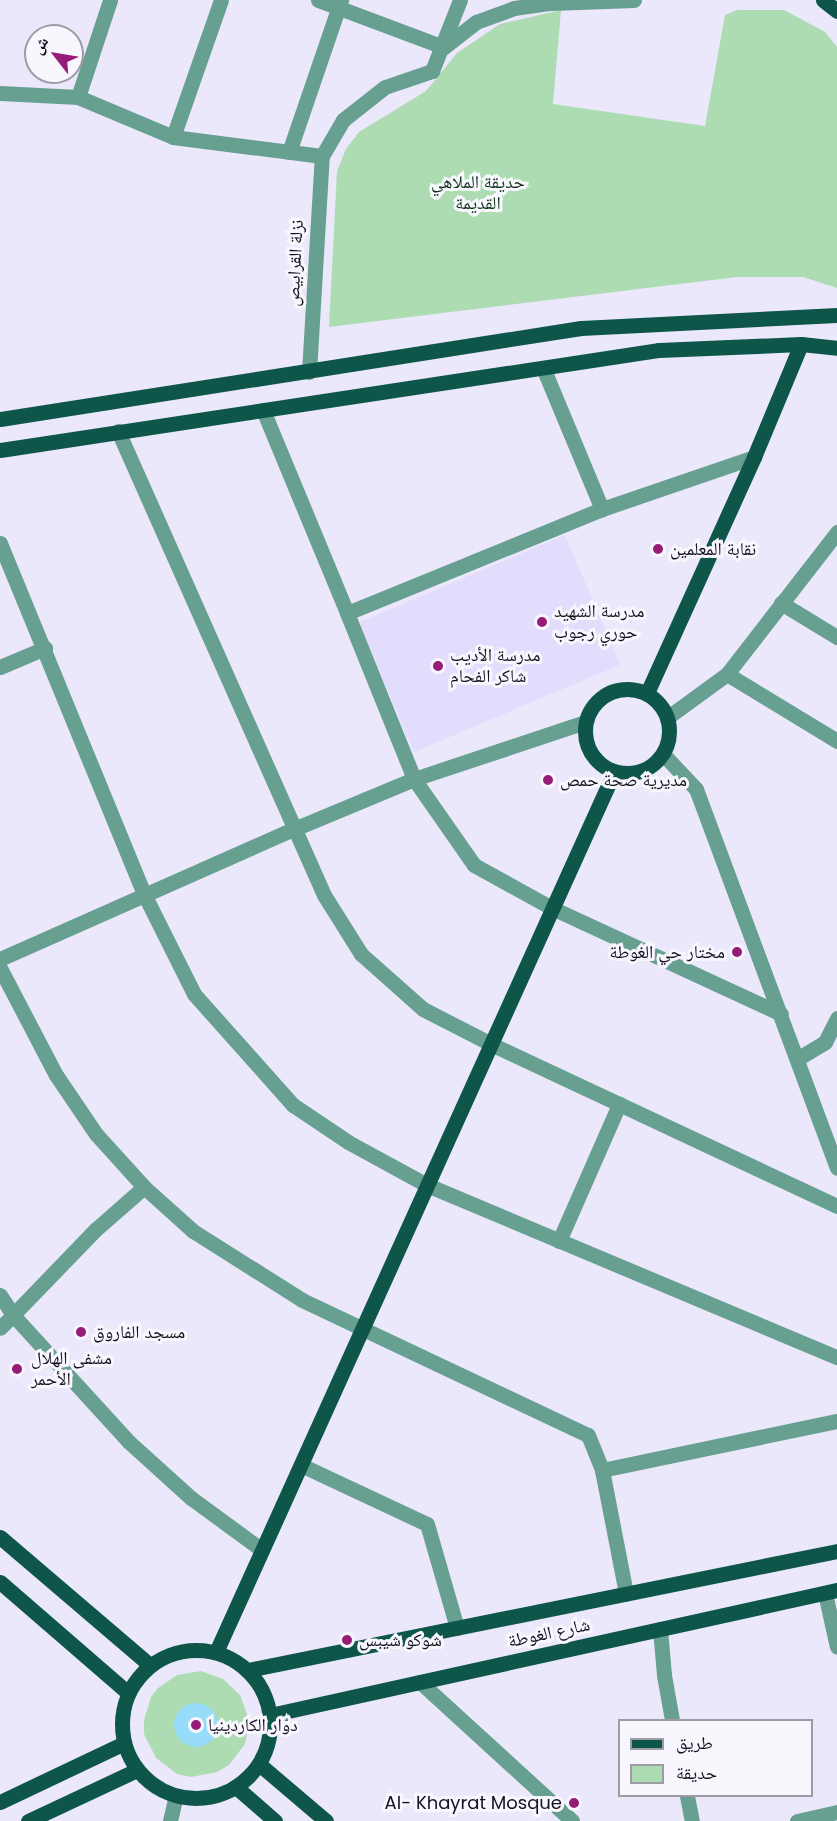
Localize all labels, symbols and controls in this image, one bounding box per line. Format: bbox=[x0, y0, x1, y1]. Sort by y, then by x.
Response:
north arrow bbox=[24, 24, 84, 84]
text: ش bbox=[26, 32, 54, 59]
park label: حديقة الملاهي القديمة bbox=[431, 172, 525, 214]
street label: نزلة القرابيص bbox=[282, 219, 308, 307]
place label: نقابة المعلمين bbox=[670, 538, 756, 560]
marker: نقابة المعلمين bbox=[651, 542, 665, 556]
place label: مدرسة الشهيد حوري رجوب bbox=[554, 601, 644, 644]
marker: مدرسة الشهيد حوري رجوب bbox=[535, 615, 549, 629]
place label: مدرسة الأديب شاكر الفحام bbox=[450, 645, 540, 688]
marker: مدرسة الأديب شاكر الفحام bbox=[431, 659, 445, 673]
place label: مديرية صحة حمص bbox=[560, 769, 687, 791]
marker: مديرية صحة حمص bbox=[541, 773, 555, 787]
place label: مختار حي الغوطة bbox=[609, 941, 725, 963]
marker: مختار حي الغوطة bbox=[730, 945, 744, 959]
place label: مسجد الفاروق bbox=[93, 1321, 185, 1343]
marker: مسجد الفاروق bbox=[74, 1325, 88, 1339]
place label: مشفى الهلال الأحمر bbox=[31, 1348, 112, 1390]
marker: مشفى الهلال الأحمر bbox=[8, 1360, 26, 1378]
street label: شارع الغوطة bbox=[506, 1614, 592, 1652]
place label: شوكو شيبس bbox=[359, 1629, 442, 1651]
marker: شوكو شيبس bbox=[340, 1633, 354, 1647]
place label: دوّار الكاردينيا bbox=[208, 1714, 298, 1736]
marker: دوّار الكاردينيا bbox=[189, 1718, 203, 1732]
legend bbox=[618, 1719, 813, 1797]
text: طريق bbox=[676, 1730, 713, 1755]
text: حديقة bbox=[676, 1760, 717, 1785]
place label: Al- Khayrat Mosque bbox=[385, 1792, 562, 1814]
marker: Al- Khayrat Mosque bbox=[567, 1796, 581, 1810]

